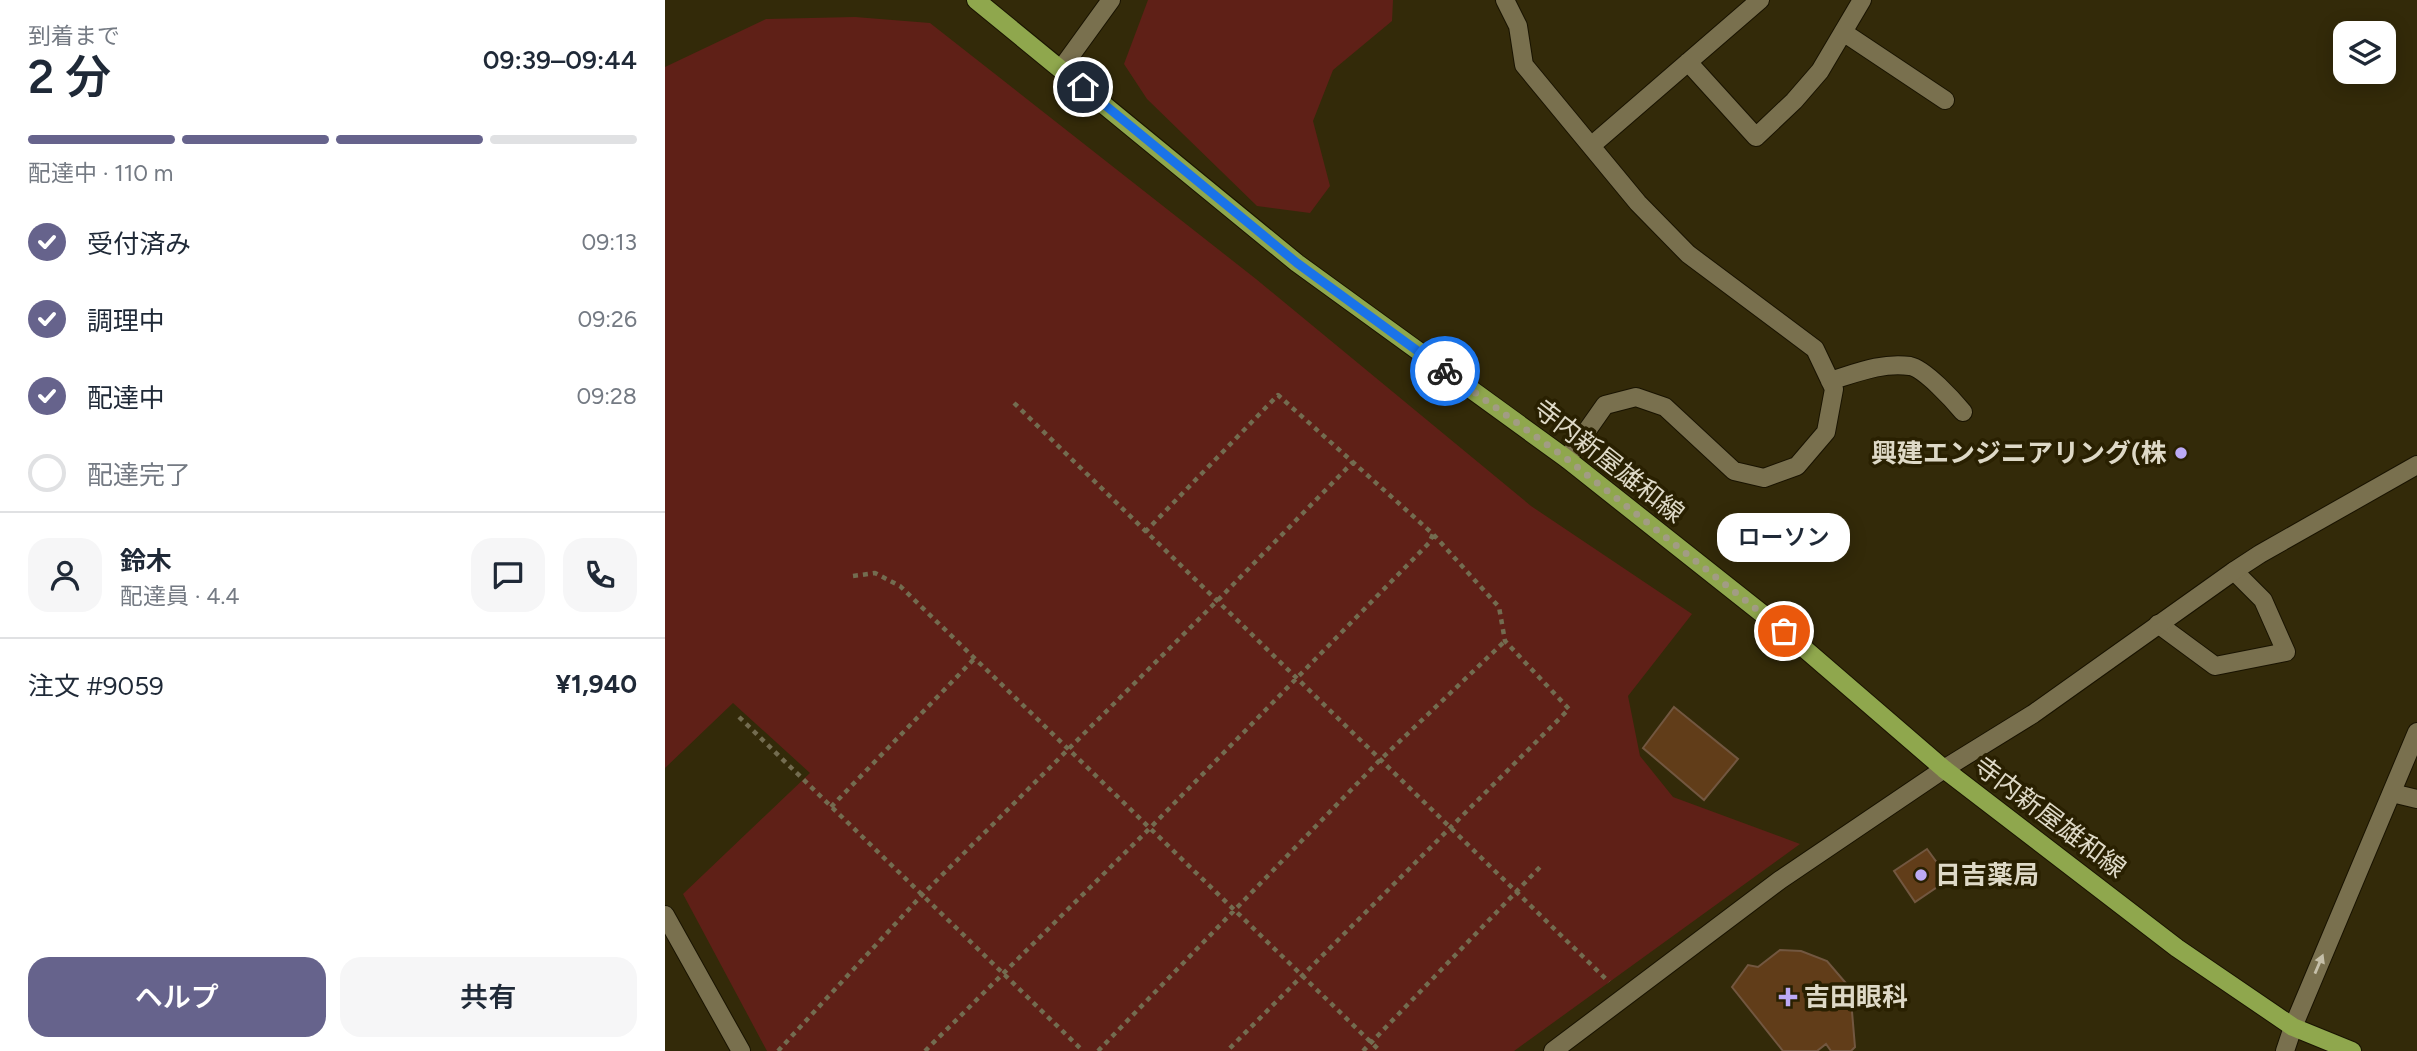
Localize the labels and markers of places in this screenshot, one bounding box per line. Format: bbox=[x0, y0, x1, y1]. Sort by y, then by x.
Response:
pin bbox=[1053, 57, 1113, 117]
place label: 興建エンジニアリング(株 bbox=[1871, 437, 2167, 469]
marker: 興建エンジニアリング(株 bbox=[2173, 445, 2189, 461]
callout: ローソン bbox=[1717, 512, 1851, 561]
pin bbox=[1754, 601, 1814, 661]
place label: 日吉薬局 bbox=[1935, 859, 2039, 891]
marker: 日吉薬局 bbox=[1913, 867, 1929, 883]
place label: 吉田眼科 bbox=[1804, 981, 1908, 1013]
marker: 吉田眼科 bbox=[1778, 987, 1798, 1007]

